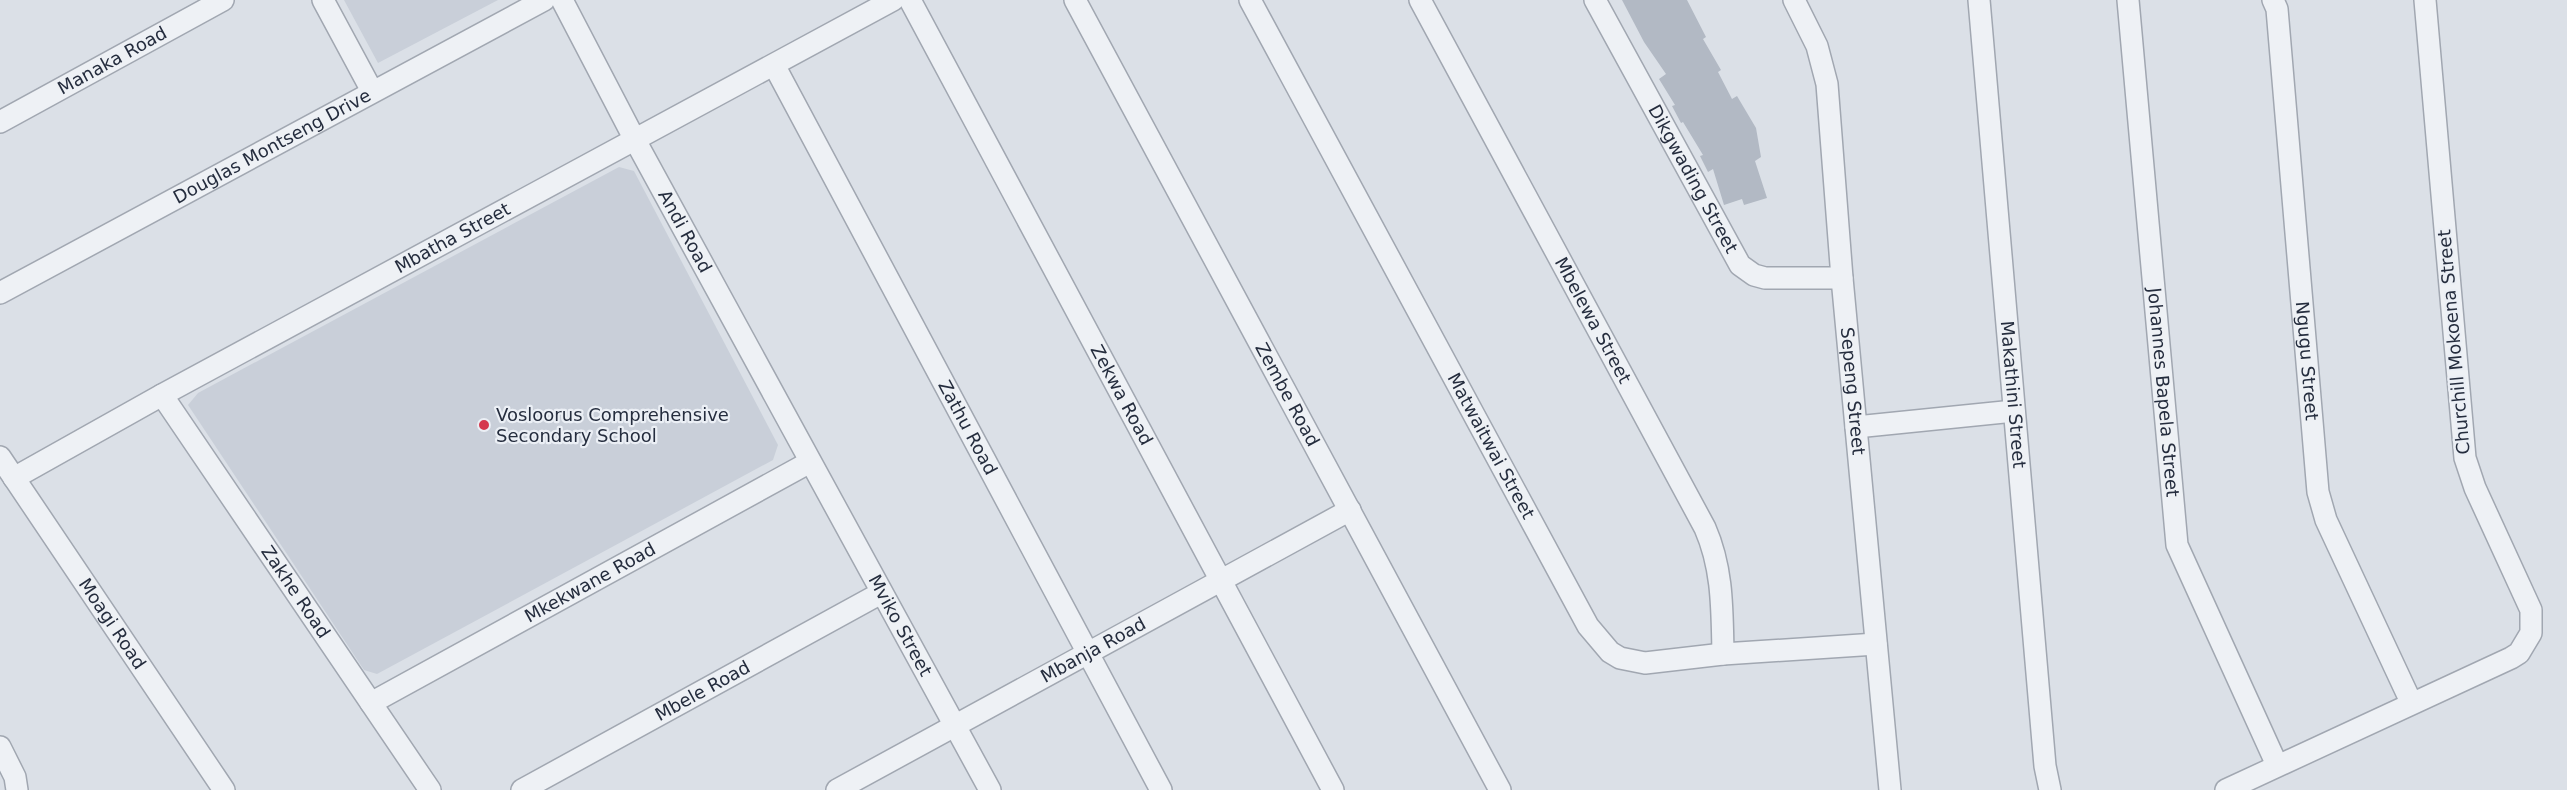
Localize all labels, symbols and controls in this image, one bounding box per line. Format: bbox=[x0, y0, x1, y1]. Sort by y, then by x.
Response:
street label: Manaka Road bbox=[54, 22, 170, 98]
street label: Douglas Montseng Drive bbox=[170, 84, 374, 208]
street label: Dikgwading Street bbox=[1644, 101, 1742, 257]
street label: Andi Road bbox=[654, 186, 716, 276]
street label: Mbatha Street bbox=[391, 198, 514, 277]
street label: Churchill Mokoena Street bbox=[2433, 229, 2474, 455]
street label: Mbelewa Street bbox=[1551, 253, 1636, 387]
street label: Johannes Bapela Street bbox=[2144, 286, 2184, 498]
street label: Ngugu Street bbox=[2292, 300, 2323, 421]
street label: Makathini Street bbox=[1997, 320, 2030, 469]
street label: Sepeng Street bbox=[1837, 326, 1870, 456]
street label: Zembe Road bbox=[1251, 339, 1324, 450]
street label: Zekwa Road bbox=[1087, 341, 1157, 448]
street label: Matwaitwai Street bbox=[1443, 369, 1539, 522]
street label: Zathu Road bbox=[934, 376, 1002, 478]
place label: Vosloorus Comprehensive Secondary School bbox=[496, 404, 729, 446]
marker: Vosloorus Comprehensive Secondary School bbox=[477, 418, 491, 432]
street label: Mkekwane Road bbox=[521, 538, 659, 627]
street label: Zakhe Road bbox=[257, 541, 335, 642]
street label: Mviko Street bbox=[864, 571, 937, 680]
street label: Moagi Road bbox=[75, 574, 151, 673]
street label: Mbanja Road bbox=[1037, 613, 1149, 687]
street label: Mbele Road bbox=[651, 656, 753, 725]

